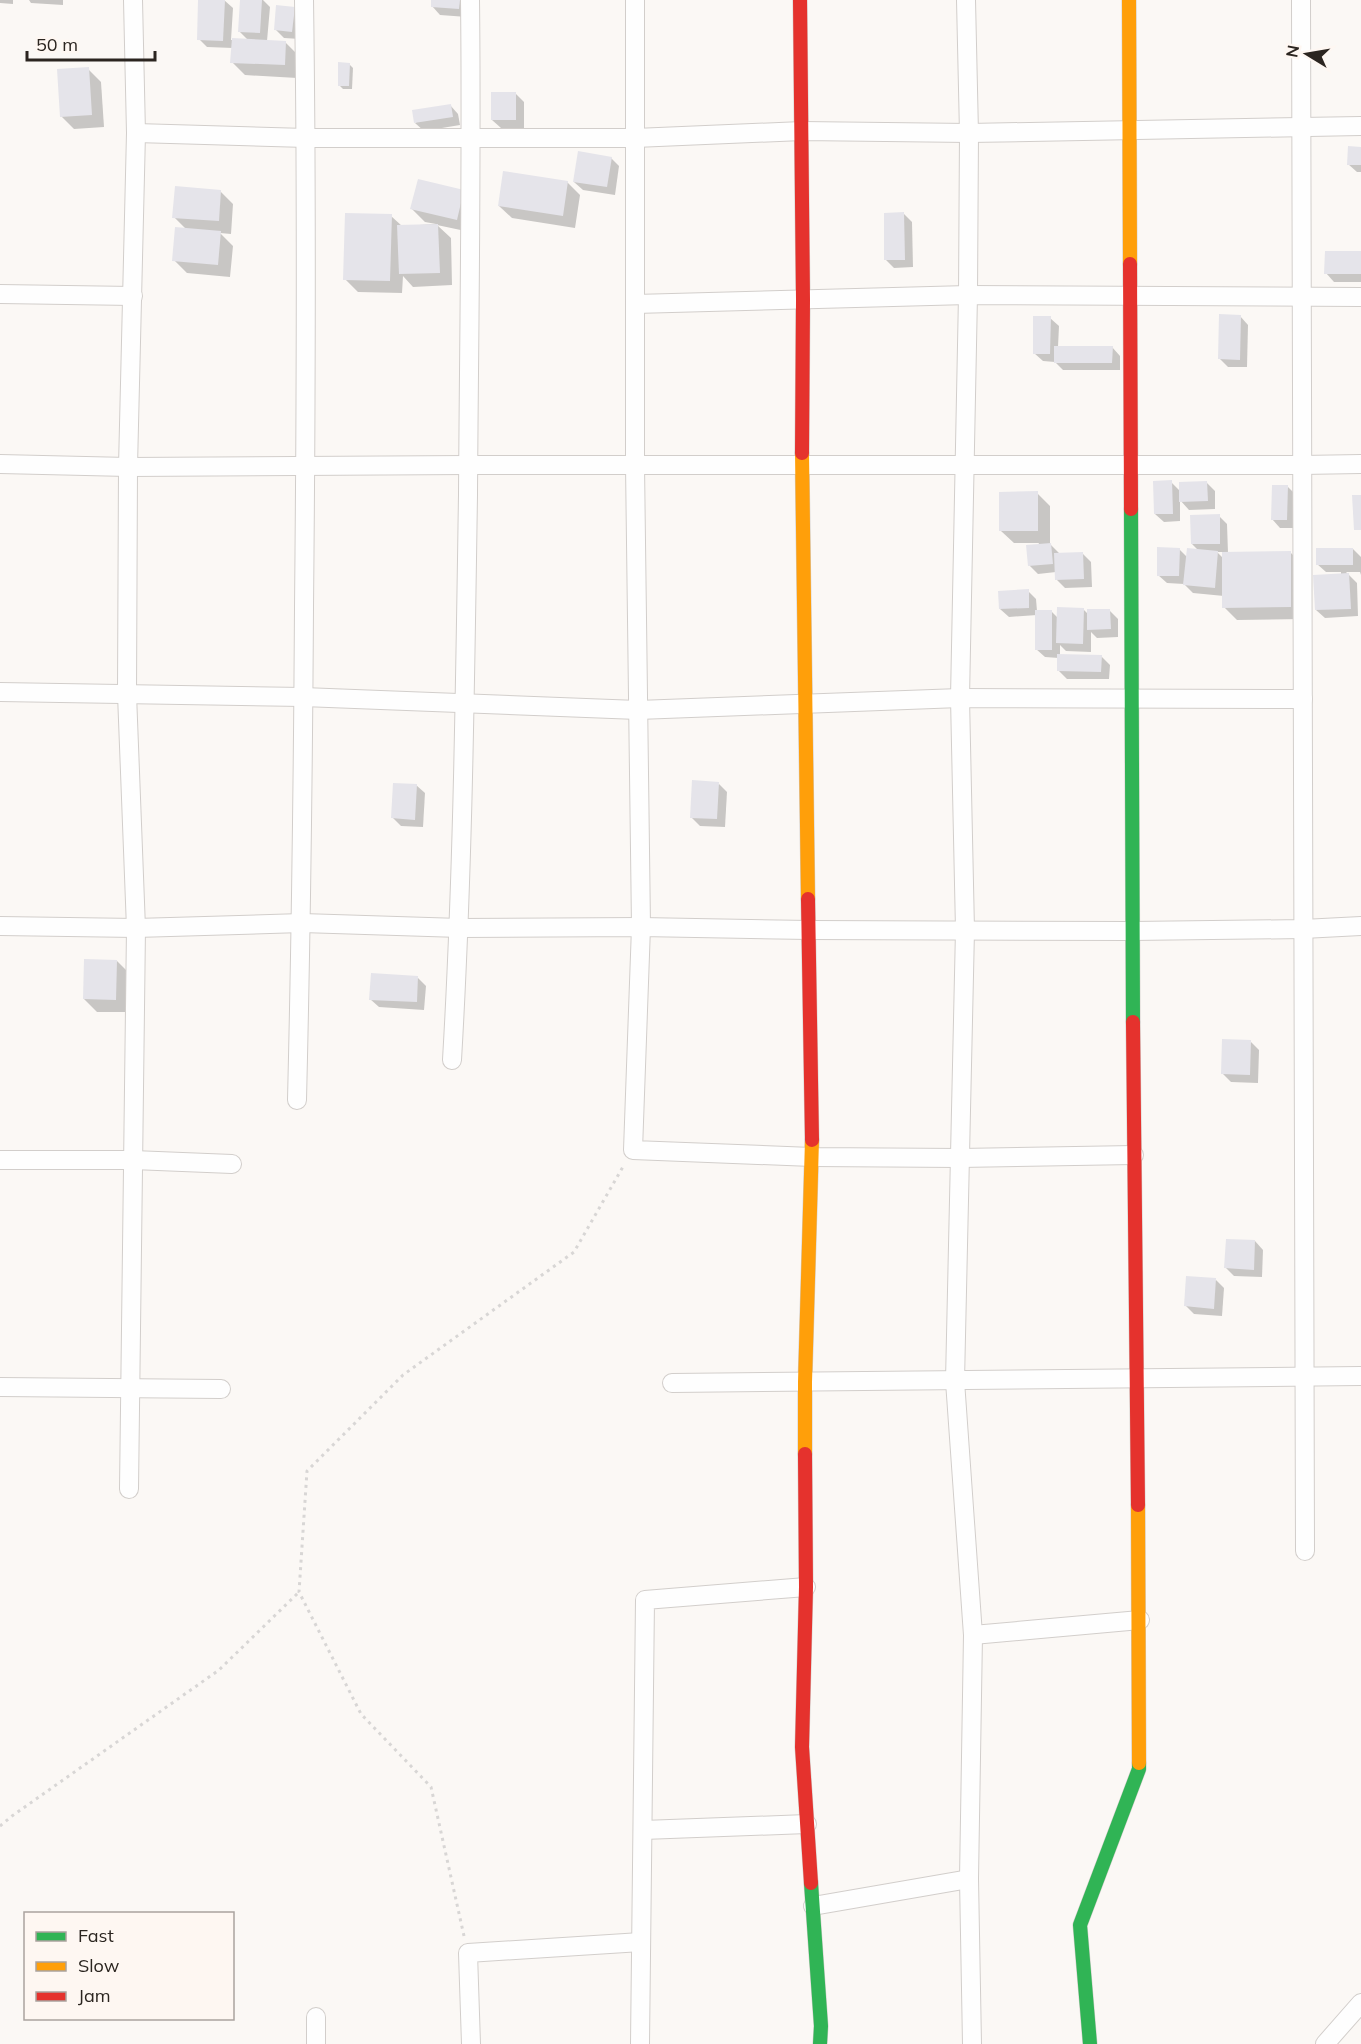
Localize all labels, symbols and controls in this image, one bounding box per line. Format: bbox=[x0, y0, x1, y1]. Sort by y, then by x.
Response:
scale bar bbox=[27, 24, 154, 62]
north arrow bbox=[1277, 24, 1337, 84]
text: 50 m bbox=[36, 33, 78, 56]
text: N bbox=[1281, 43, 1303, 59]
legend bbox=[24, 1912, 234, 2020]
text: Fast bbox=[78, 1924, 114, 1947]
text: Slow bbox=[78, 1954, 120, 1977]
text: Jam bbox=[78, 1984, 111, 2007]

